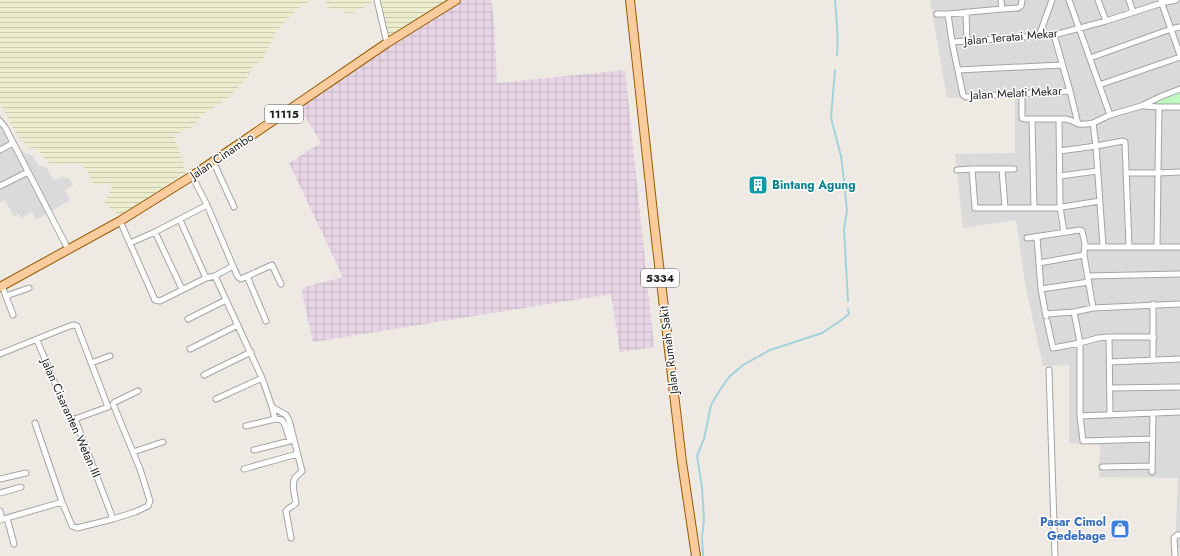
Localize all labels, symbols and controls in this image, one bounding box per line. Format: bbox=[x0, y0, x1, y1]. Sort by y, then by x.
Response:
street label: Jalan Teratai Mekar bbox=[961, 24, 1059, 50]
street label: Jalan Melati Mekar bbox=[968, 82, 1063, 105]
road number: 11115 bbox=[265, 105, 303, 123]
street label: Jalan Cinambo bbox=[185, 128, 258, 185]
building icon: Bintang Agung bbox=[747, 174, 769, 196]
place label: Bintang Agung bbox=[772, 176, 856, 194]
road number: 5334 bbox=[641, 269, 679, 287]
street label: Jalan Rumah Sakit bbox=[655, 305, 684, 397]
street label: Jalan Cisaranten Wetan III bbox=[36, 354, 105, 480]
place label: Pasar Cimol Gedebage bbox=[1040, 513, 1106, 545]
shop icon: Pasar Cimol Gedebage bbox=[1109, 518, 1131, 540]

